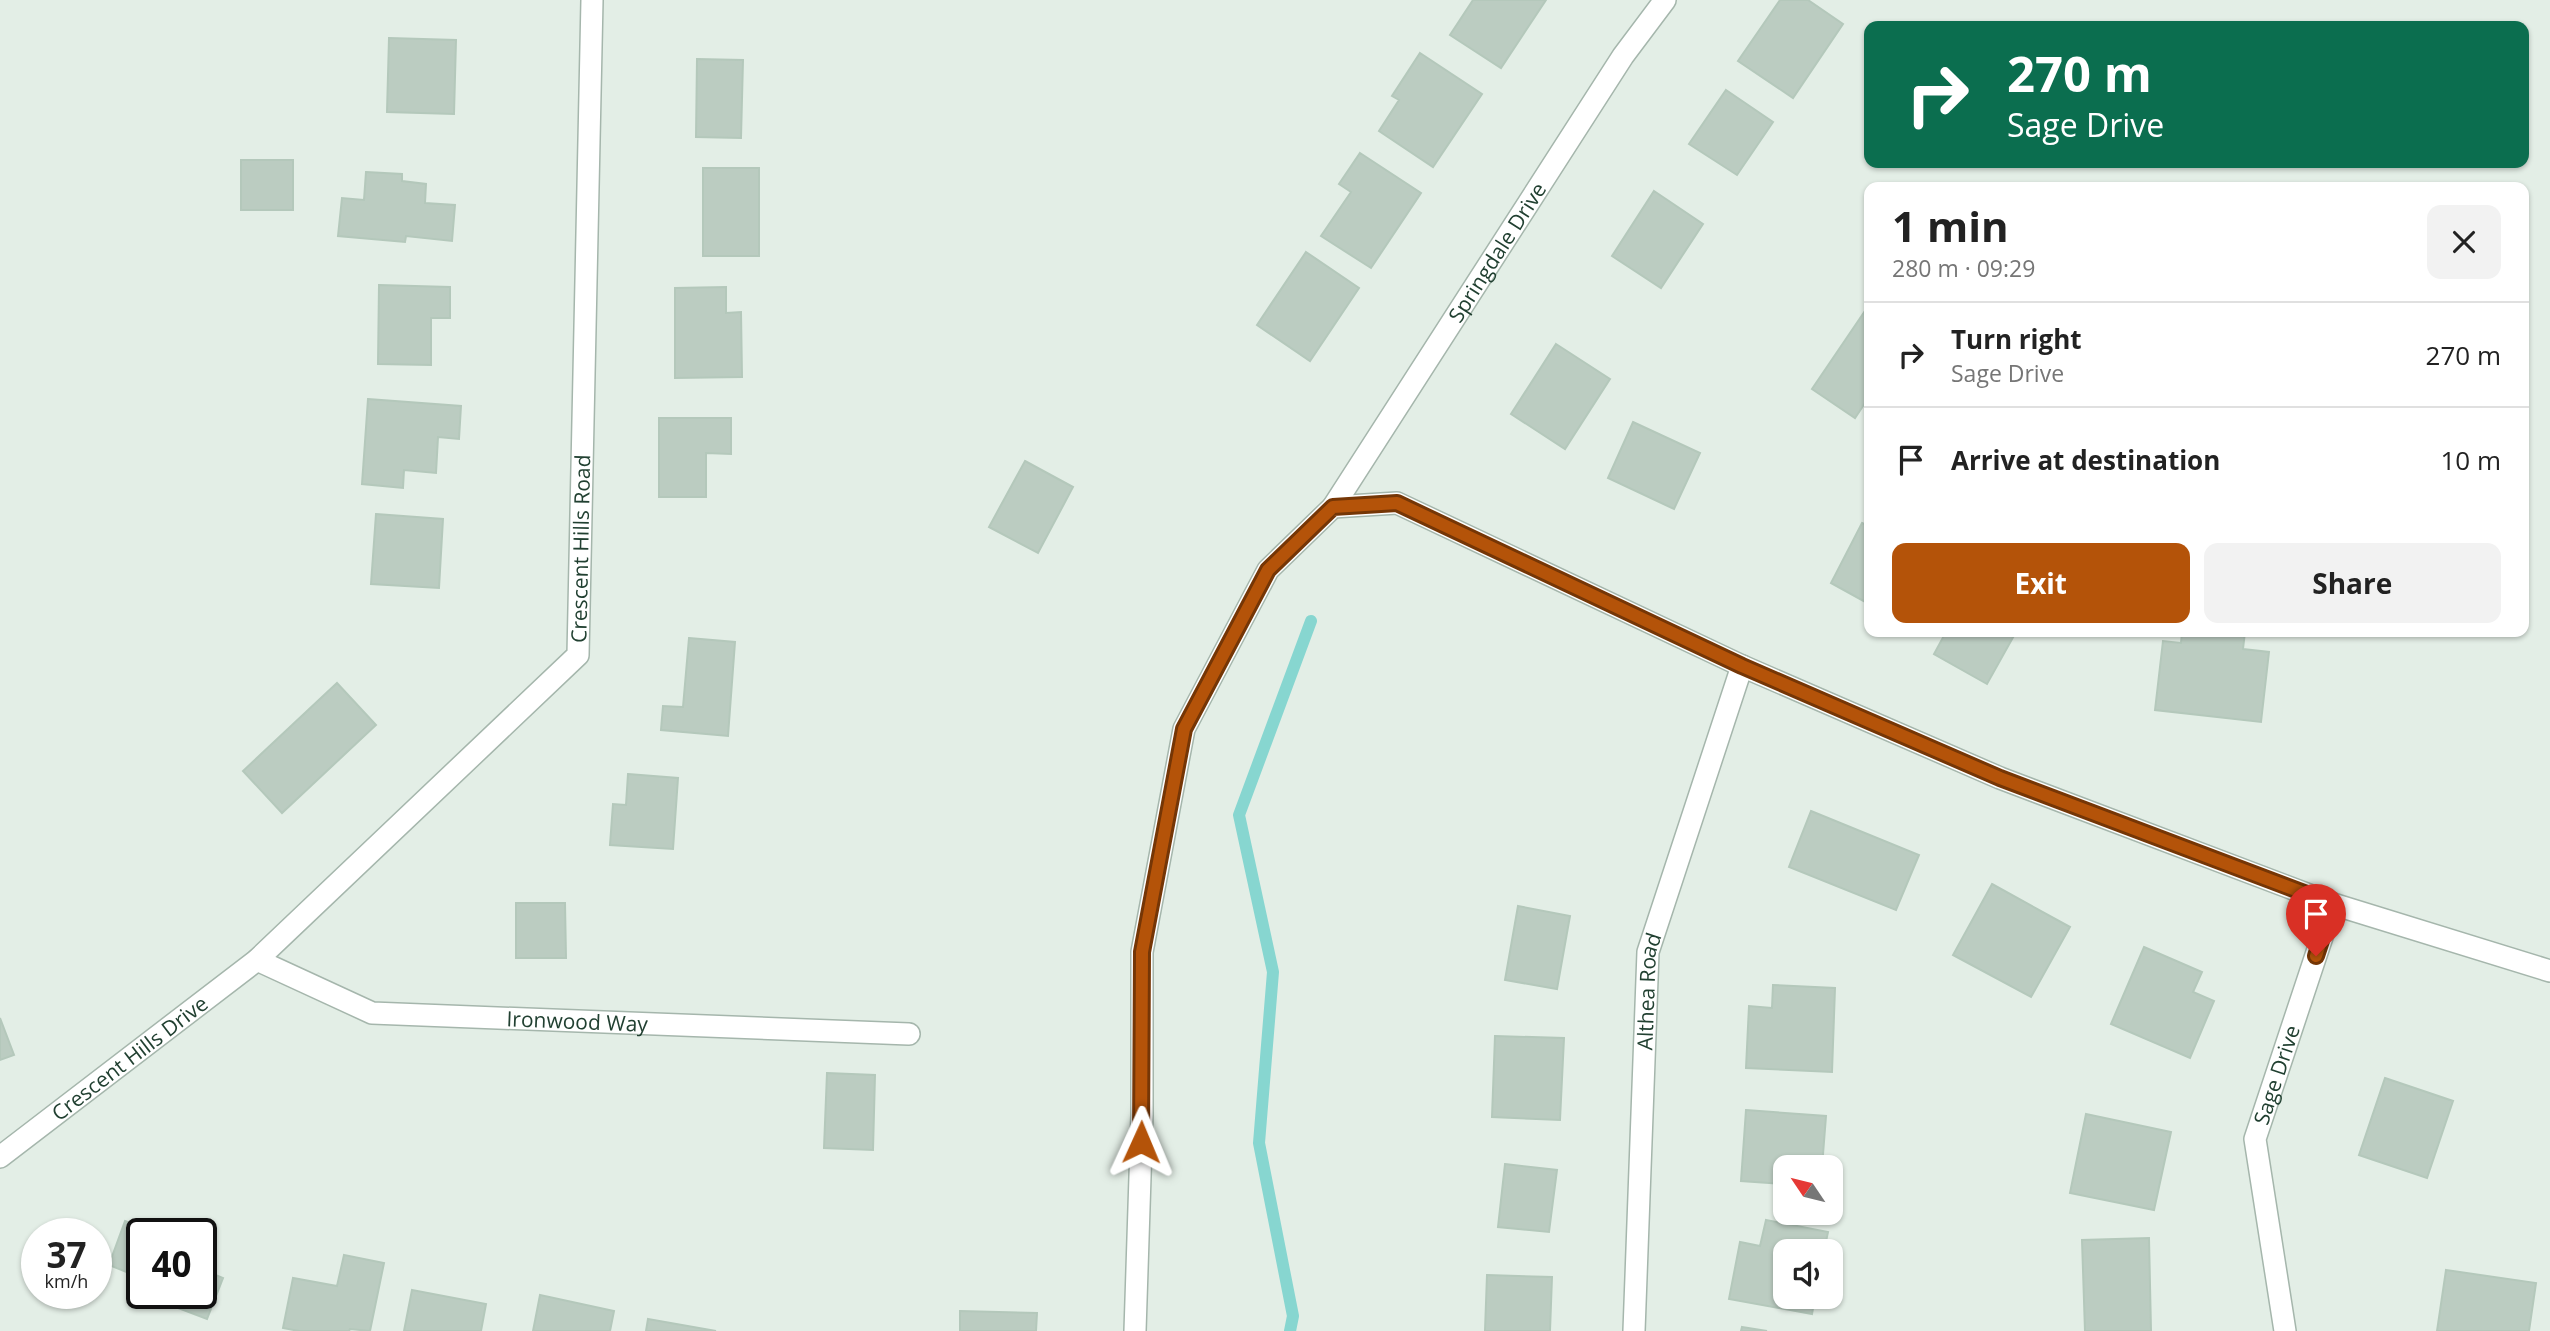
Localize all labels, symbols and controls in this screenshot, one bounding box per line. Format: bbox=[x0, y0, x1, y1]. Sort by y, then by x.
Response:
text: 270 m bbox=[2007, 40, 2152, 106]
icon: right bbox=[1892, 49, 1983, 140]
text: Sage Drive bbox=[2007, 103, 2164, 146]
street label: Springdale Drive bbox=[1442, 177, 1552, 327]
text: 1 min bbox=[1892, 197, 2009, 254]
button: close bbox=[2427, 205, 2501, 279]
text: 280 m · 09:29 bbox=[1892, 252, 2035, 284]
text: Turn right bbox=[1951, 321, 2082, 357]
icon: right bbox=[1892, 336, 1930, 374]
text: 270 m bbox=[2426, 337, 2501, 373]
text: Sage Drive bbox=[1951, 357, 2064, 389]
icon: arrive bbox=[1892, 441, 1930, 479]
text: Arrive at destination bbox=[1951, 442, 2220, 478]
text: 10 m bbox=[2440, 442, 2501, 478]
street label: Crescent Hills Road bbox=[564, 454, 596, 643]
button: Exit bbox=[1892, 543, 2190, 623]
button: Share bbox=[2204, 543, 2501, 623]
pin bbox=[2286, 884, 2346, 956]
icon: arrive bbox=[2297, 895, 2335, 933]
street label: Althea Road bbox=[1630, 929, 1667, 1051]
street label: Crescent Hills Drive bbox=[46, 989, 213, 1127]
street label: Ironwood Way bbox=[506, 1004, 649, 1038]
street label: Sage Drive bbox=[2247, 1021, 2306, 1128]
position arrow bbox=[1104, 1105, 1178, 1179]
north arrow bbox=[1773, 1155, 1843, 1225]
map controls bbox=[1773, 1155, 1843, 1309]
speed limit sign: 40 bbox=[126, 1218, 217, 1309]
text: 37 bbox=[46, 1231, 87, 1278]
button: sound bbox=[1773, 1239, 1843, 1309]
text: km/h bbox=[45, 1269, 88, 1293]

